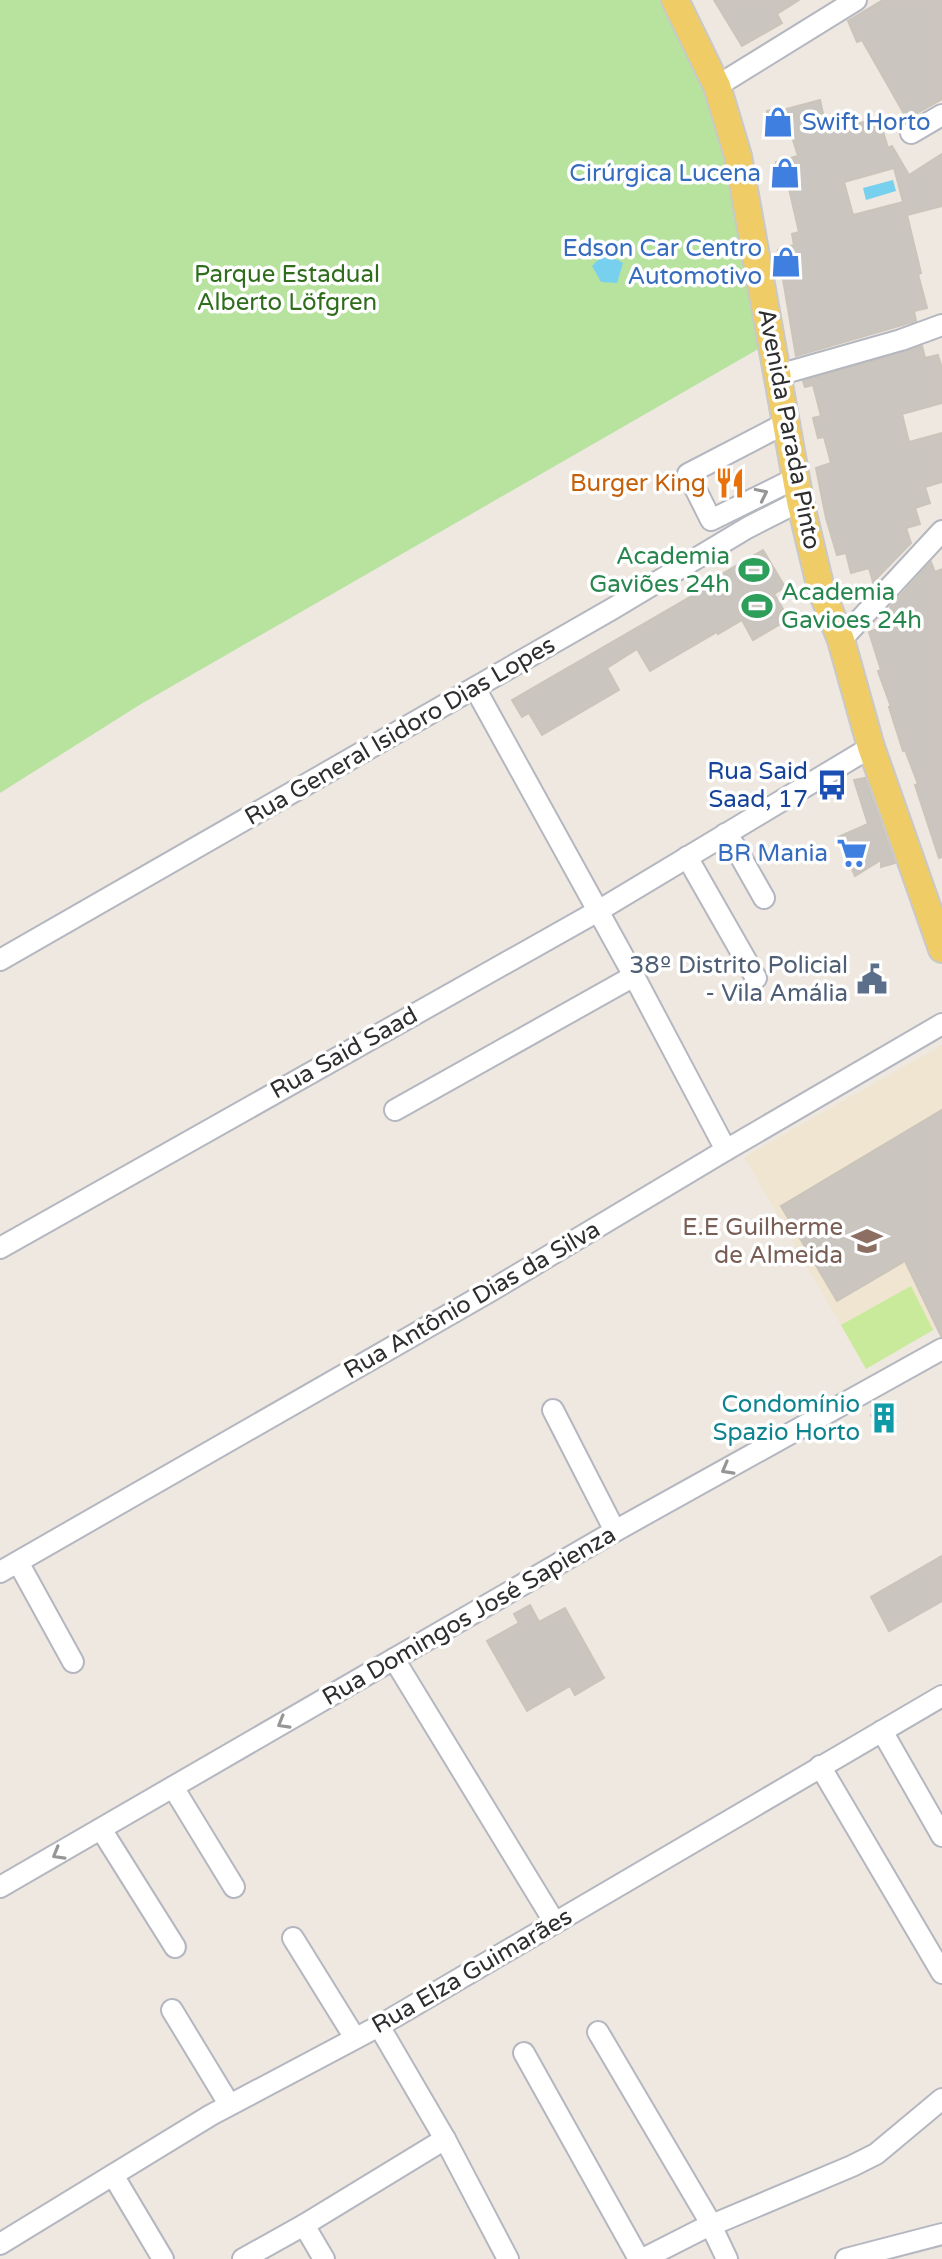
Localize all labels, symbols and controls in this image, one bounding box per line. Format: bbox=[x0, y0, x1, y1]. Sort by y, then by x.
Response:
shop icon: Swift Horto bbox=[761, 105, 795, 139]
place label: Swift Horto bbox=[802, 108, 931, 137]
shop icon: Cirúrgica Lucena bbox=[768, 156, 802, 190]
place label: Cirúrgica Lucena bbox=[569, 159, 761, 188]
place label: Edson Car Centro Automotivo bbox=[563, 234, 762, 291]
shop icon: Edson Car Centro Automotivo bbox=[769, 245, 803, 279]
park label: Parque Estadual Alberto Löfgren bbox=[194, 260, 380, 317]
street label: Avenida Parada Pinto bbox=[751, 306, 827, 552]
restaurant icon: Burger King bbox=[713, 466, 747, 500]
place label: Burger King bbox=[570, 469, 706, 498]
one-way arrow bbox=[753, 489, 768, 504]
place label: Academia Gaviões 24h bbox=[589, 542, 730, 599]
sports icon: Academia Gaviões 24h bbox=[737, 553, 771, 587]
place label: Academia Gavioes 24h bbox=[781, 578, 922, 635]
sports icon: Academia Gavioes 24h bbox=[740, 589, 774, 623]
street label: Rua General Isidoro Dias Lopes bbox=[240, 630, 560, 832]
place label: Rua Said Saad, 17 bbox=[707, 757, 808, 814]
bus stop icon: Rua Said Saad, 17 bbox=[815, 768, 849, 802]
supermarket icon: BR Mania bbox=[835, 836, 869, 870]
place label: BR Mania bbox=[717, 839, 828, 868]
place label: 38º Distrito Policial - Vila Amália bbox=[629, 951, 848, 1008]
public building icon: 38º Distrito Policial - Vila Amália bbox=[855, 962, 889, 996]
street label: Rua Said Saad bbox=[265, 1001, 423, 1105]
place label: E.E Guilherme de Almeida bbox=[682, 1213, 843, 1270]
street label: Rua Antônio Dias da Silva bbox=[339, 1215, 605, 1385]
school or university icon: E.E Guilherme de Almeida bbox=[850, 1224, 884, 1258]
place label: Condomínio Spazio Horto bbox=[713, 1390, 860, 1447]
building icon: Condomínio Spazio Horto bbox=[867, 1401, 901, 1435]
one-way arrow bbox=[721, 1459, 736, 1475]
street label: Rua Domingos José Sapienza bbox=[317, 1520, 621, 1712]
one-way arrow bbox=[277, 1713, 292, 1729]
one-way arrow bbox=[52, 1844, 67, 1860]
street label: Rua Elza Guimarães bbox=[367, 1902, 577, 2040]

